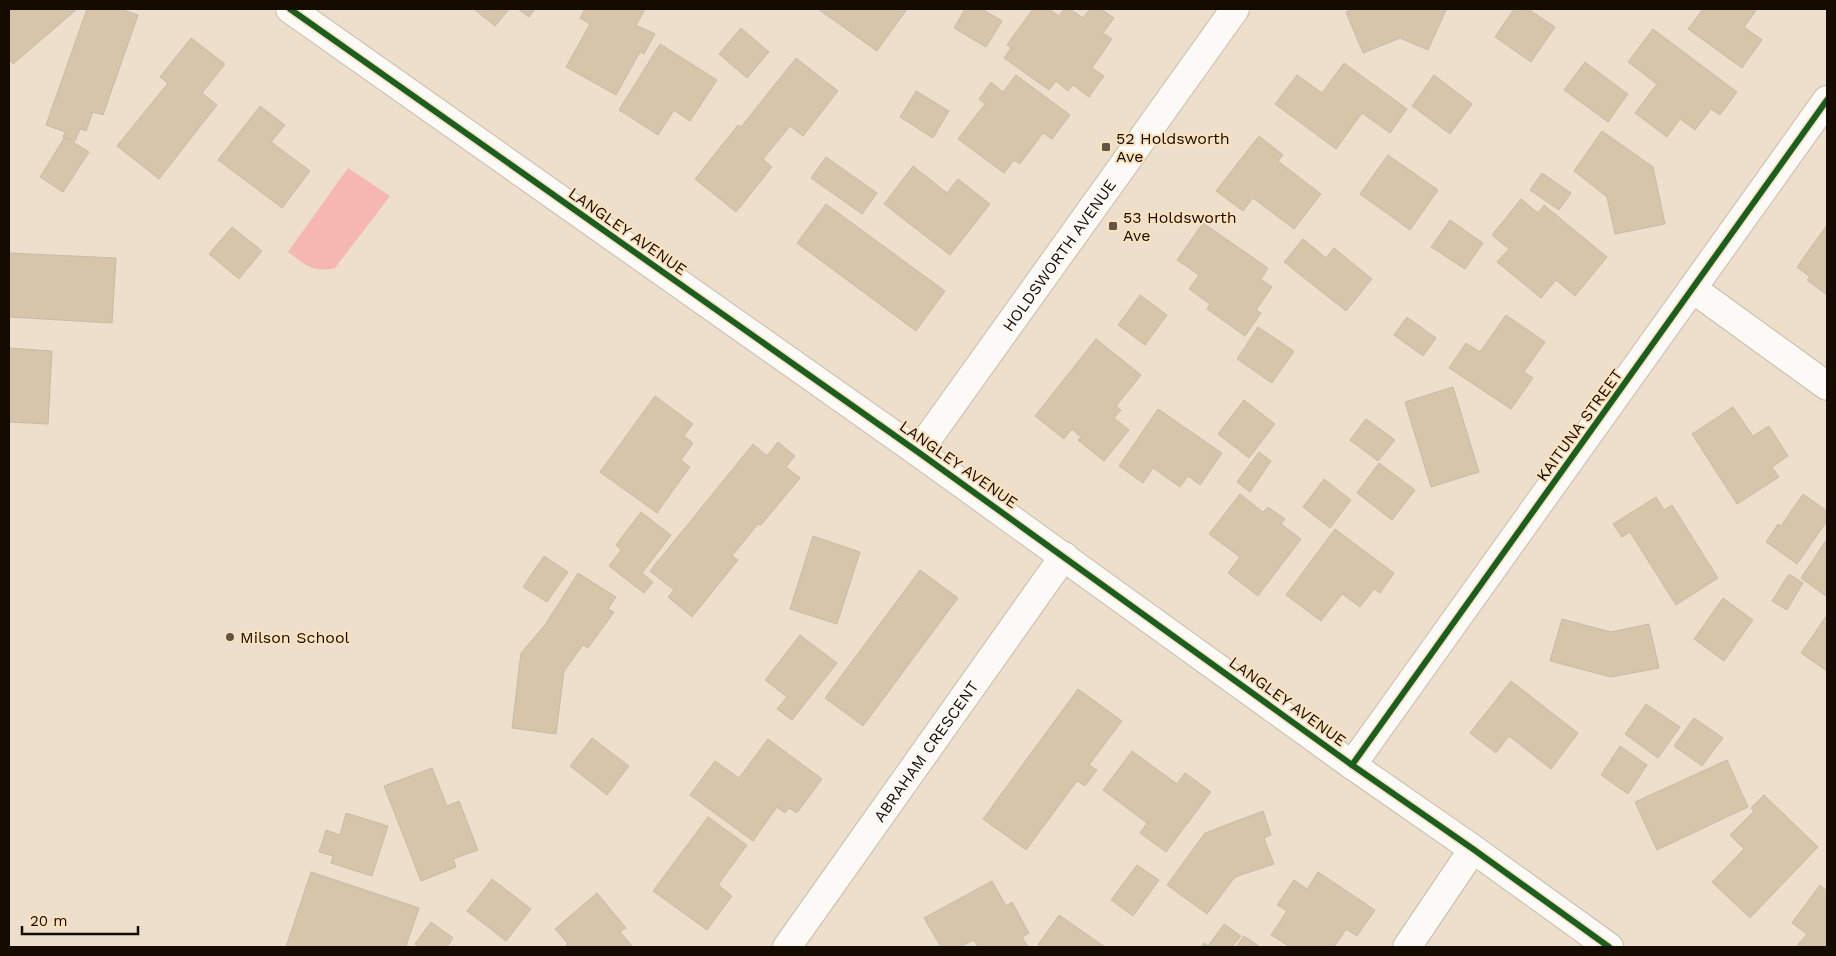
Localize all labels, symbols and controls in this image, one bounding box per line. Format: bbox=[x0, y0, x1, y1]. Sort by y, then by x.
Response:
place label: 52 Holdsworth Ave bbox=[1116, 129, 1230, 166]
marker: 52 Holdsworth Ave bbox=[1100, 141, 1112, 153]
street label: HOLDSWORTH AVENUE bbox=[998, 176, 1120, 335]
street label: LANGLEY AVENUE bbox=[565, 183, 690, 279]
place label: 53 Holdsworth Ave bbox=[1123, 208, 1237, 245]
marker: 53 Holdsworth Ave bbox=[1107, 220, 1119, 232]
street label: KAITUNA STREET bbox=[1532, 365, 1627, 485]
street label: LANGLEY AVENUE bbox=[896, 416, 1021, 512]
place label: Milson School bbox=[240, 628, 350, 647]
marker: Milson School bbox=[224, 631, 236, 643]
street label: LANGLEY AVENUE bbox=[1225, 653, 1350, 750]
street label: ABRAHAM CRESCENT bbox=[870, 677, 983, 826]
scale bar bbox=[22, 904, 139, 936]
text: 20 m bbox=[30, 912, 68, 930]

